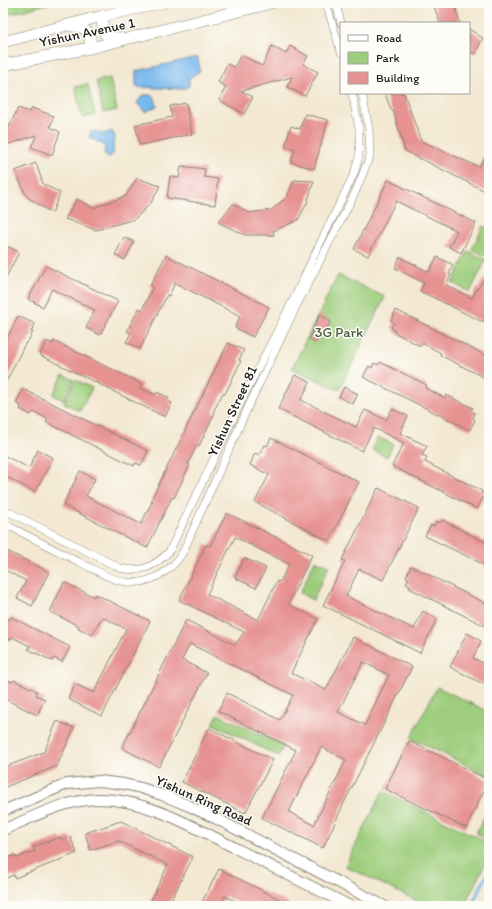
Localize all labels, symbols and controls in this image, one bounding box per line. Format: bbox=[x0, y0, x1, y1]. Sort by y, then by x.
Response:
street label: Yishun Avenue 1 bbox=[38, 14, 137, 51]
legend bbox=[340, 22, 470, 94]
text: Road bbox=[376, 31, 402, 45]
text: Park bbox=[376, 51, 400, 65]
text: Building bbox=[376, 71, 420, 85]
park label: 3G Park bbox=[315, 324, 363, 341]
street label: Yishun Street 81 bbox=[204, 363, 261, 459]
street label: Yishun Ring Road bbox=[153, 772, 255, 830]

